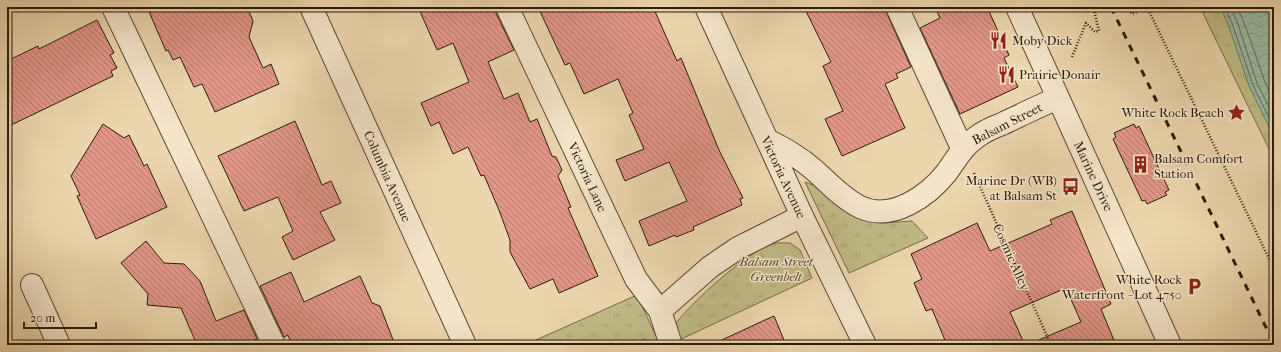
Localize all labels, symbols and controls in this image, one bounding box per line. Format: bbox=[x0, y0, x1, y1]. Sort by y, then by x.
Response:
restaurant icon: Moby Dick bbox=[989, 30, 1009, 50]
place label: Moby Dick bbox=[1012, 33, 1073, 48]
restaurant icon: Prairie Donair bbox=[996, 64, 1016, 84]
place label: Prairie Donair bbox=[1019, 67, 1101, 82]
street label: Balsam Street bbox=[970, 99, 1045, 148]
place icon: White Rock Beach bbox=[1227, 102, 1247, 122]
place label: White Rock Beach bbox=[1120, 105, 1225, 120]
street label: Columbia Avenue bbox=[361, 128, 415, 225]
street label: Victoria Avenue bbox=[757, 133, 809, 221]
street label: Victoria Lane bbox=[564, 139, 610, 215]
street label: Marine Drive bbox=[1071, 139, 1117, 214]
place label: Balsam Comfort Station bbox=[1154, 151, 1244, 181]
building icon: Balsam Comfort Station bbox=[1131, 155, 1151, 175]
place label: Marine Dr (WB) at Balsam St bbox=[966, 173, 1057, 203]
bus stop icon: Marine Dr (WB) at Balsam St bbox=[1060, 177, 1080, 197]
street label: Cosmic Alley bbox=[990, 221, 1033, 294]
park label: Balsam Street Greenbelt bbox=[738, 254, 814, 284]
place label: White Rock Waterfront - Lot 4750 bbox=[1061, 272, 1182, 302]
parking icon: White Rock Waterfront - Lot 4750 bbox=[1185, 276, 1205, 296]
scale bar bbox=[24, 304, 96, 330]
text: 20 m bbox=[30, 311, 55, 325]

